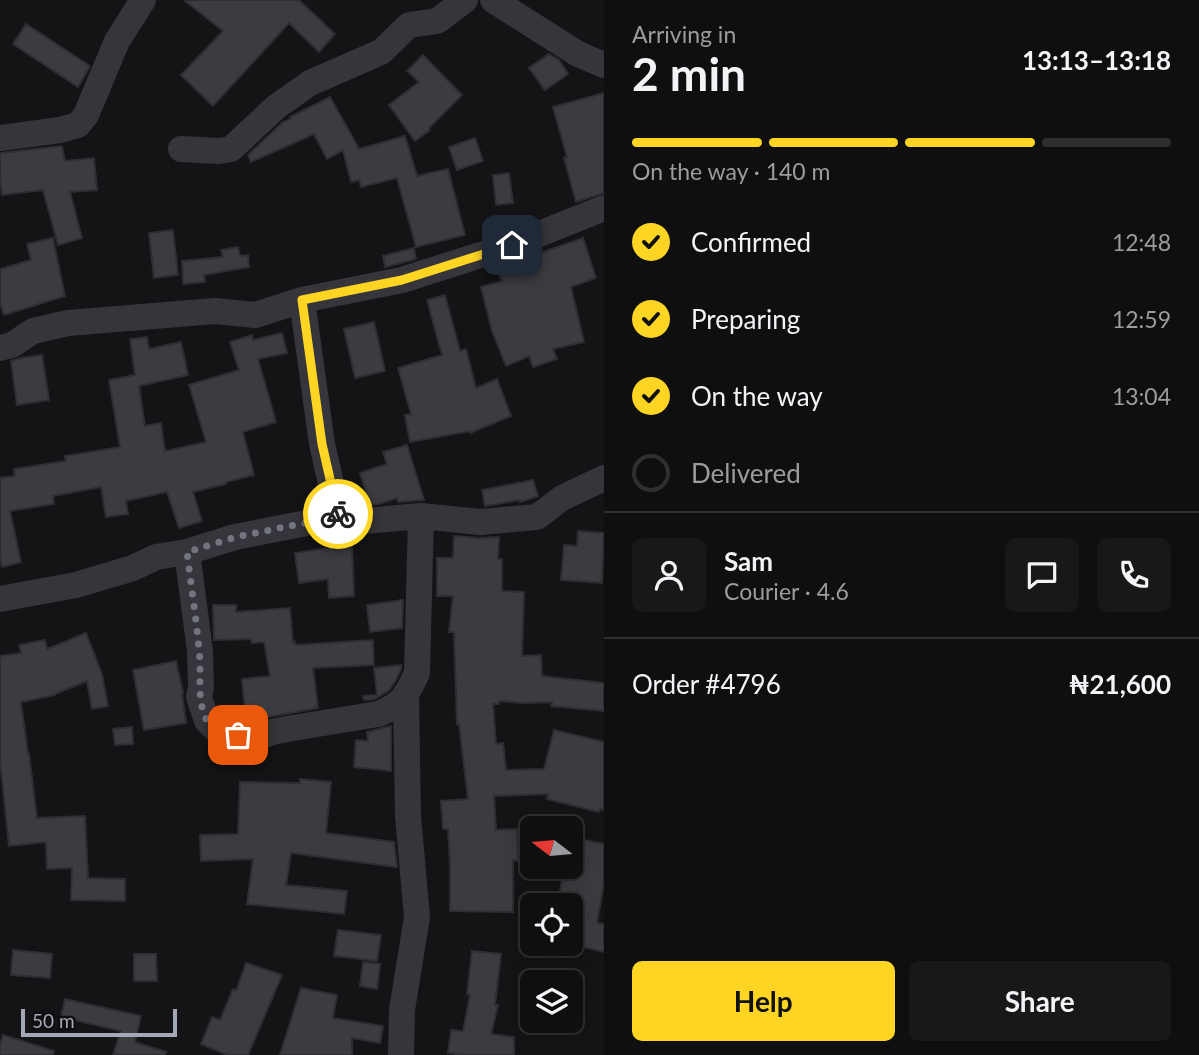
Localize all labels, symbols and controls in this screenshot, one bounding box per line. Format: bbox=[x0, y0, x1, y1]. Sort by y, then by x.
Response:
text: Arriving in bbox=[632, 20, 736, 48]
text: 13:13–13:18 bbox=[1022, 44, 1171, 76]
text: 2 min bbox=[632, 46, 746, 101]
text: On the way · 140 m bbox=[632, 157, 831, 185]
pin bbox=[482, 215, 542, 275]
icon: check bbox=[632, 223, 670, 261]
icon: home bbox=[493, 226, 531, 264]
text: Confirmed bbox=[691, 226, 811, 258]
text: 12:48 bbox=[1112, 228, 1171, 256]
icon: check bbox=[632, 300, 670, 338]
text: Preparing bbox=[691, 303, 800, 335]
text: 12:59 bbox=[1112, 305, 1171, 333]
icon: check bbox=[632, 377, 670, 415]
text: On the way bbox=[691, 380, 823, 412]
text: 13:04 bbox=[1112, 382, 1171, 410]
text: Delivered bbox=[691, 457, 801, 489]
courier bbox=[303, 479, 373, 549]
icon: bike bbox=[319, 495, 357, 533]
button: person bbox=[632, 538, 706, 612]
button: chat bbox=[1005, 538, 1079, 612]
button: phone bbox=[1097, 538, 1171, 612]
text: Sam bbox=[724, 545, 773, 577]
text: Courier · 4.6 bbox=[724, 577, 849, 605]
text: Order #4796 bbox=[632, 668, 781, 700]
text: ₦21,600 bbox=[1069, 668, 1171, 700]
pin bbox=[208, 705, 268, 765]
icon: bag bbox=[219, 716, 257, 754]
north arrow bbox=[520, 816, 583, 878]
map controls bbox=[520, 816, 583, 1033]
button: locate bbox=[520, 893, 583, 956]
button: Help bbox=[632, 961, 895, 1041]
button: Share bbox=[909, 961, 1171, 1041]
button: layers bbox=[520, 970, 583, 1033]
scale bar bbox=[21, 1006, 177, 1038]
text: 50 m bbox=[32, 1009, 75, 1032]

